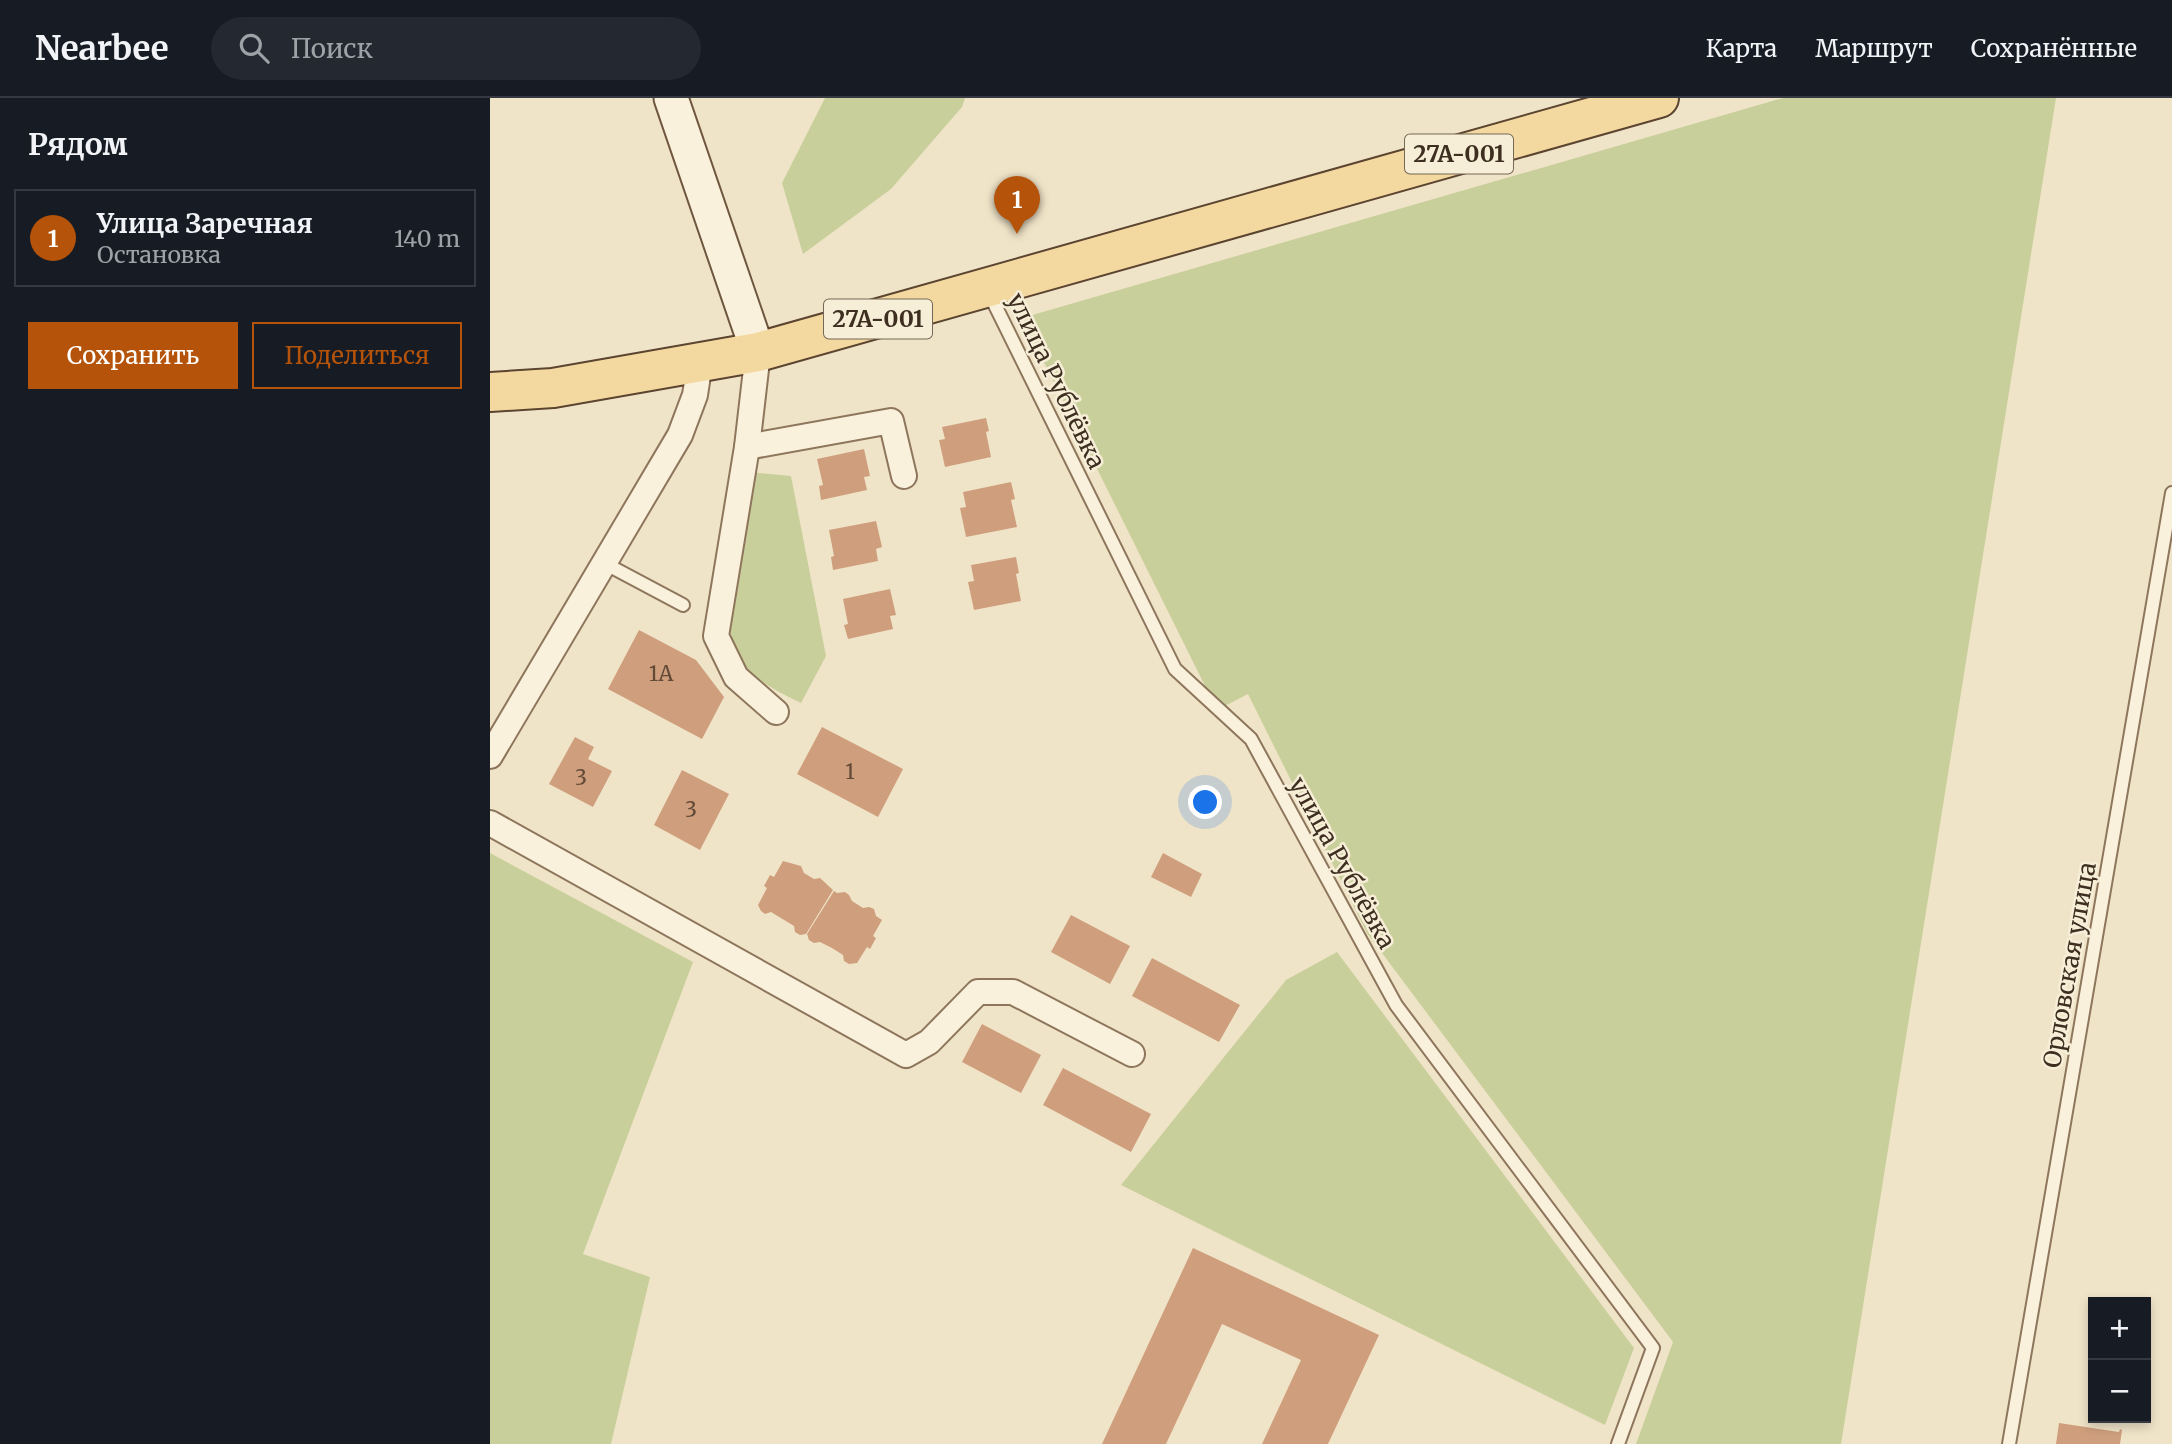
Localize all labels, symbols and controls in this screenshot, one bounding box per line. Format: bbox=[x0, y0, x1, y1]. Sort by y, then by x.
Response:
search box bbox=[211, 17, 701, 80]
text: Nearbee bbox=[35, 28, 169, 69]
icon: search bbox=[235, 29, 273, 67]
text: Поиск bbox=[291, 32, 373, 65]
text: Карта bbox=[1706, 33, 1777, 64]
text: Маршрут bbox=[1815, 33, 1933, 64]
text: Сохранённые bbox=[1971, 33, 2137, 64]
text: Рядом bbox=[28, 125, 128, 163]
road number: 27А-001 bbox=[1405, 134, 1513, 174]
pin: 1 bbox=[994, 176, 1040, 234]
text: Улица Заречная bbox=[97, 207, 313, 240]
text: 1 bbox=[48, 224, 58, 253]
text: 140 m bbox=[394, 224, 460, 253]
text: Остановка bbox=[97, 240, 221, 269]
street label: улица Рублёвка bbox=[1000, 288, 1112, 474]
road number: 27А-001 bbox=[824, 300, 932, 339]
button: Сохранить bbox=[28, 322, 238, 389]
button: Поделиться bbox=[252, 322, 462, 389]
house number: 1А bbox=[649, 660, 674, 687]
house number: 1 bbox=[845, 758, 855, 785]
house number: 3 bbox=[575, 764, 587, 791]
street label: улица Рублёвка bbox=[1282, 771, 1403, 954]
your location bbox=[1188, 785, 1222, 819]
house number: 3 bbox=[685, 796, 697, 823]
street label: Орловская улица bbox=[2036, 859, 2103, 1070]
map controls bbox=[2088, 1297, 2151, 1423]
button: + bbox=[2088, 1297, 2151, 1360]
button: − bbox=[2088, 1360, 2151, 1423]

